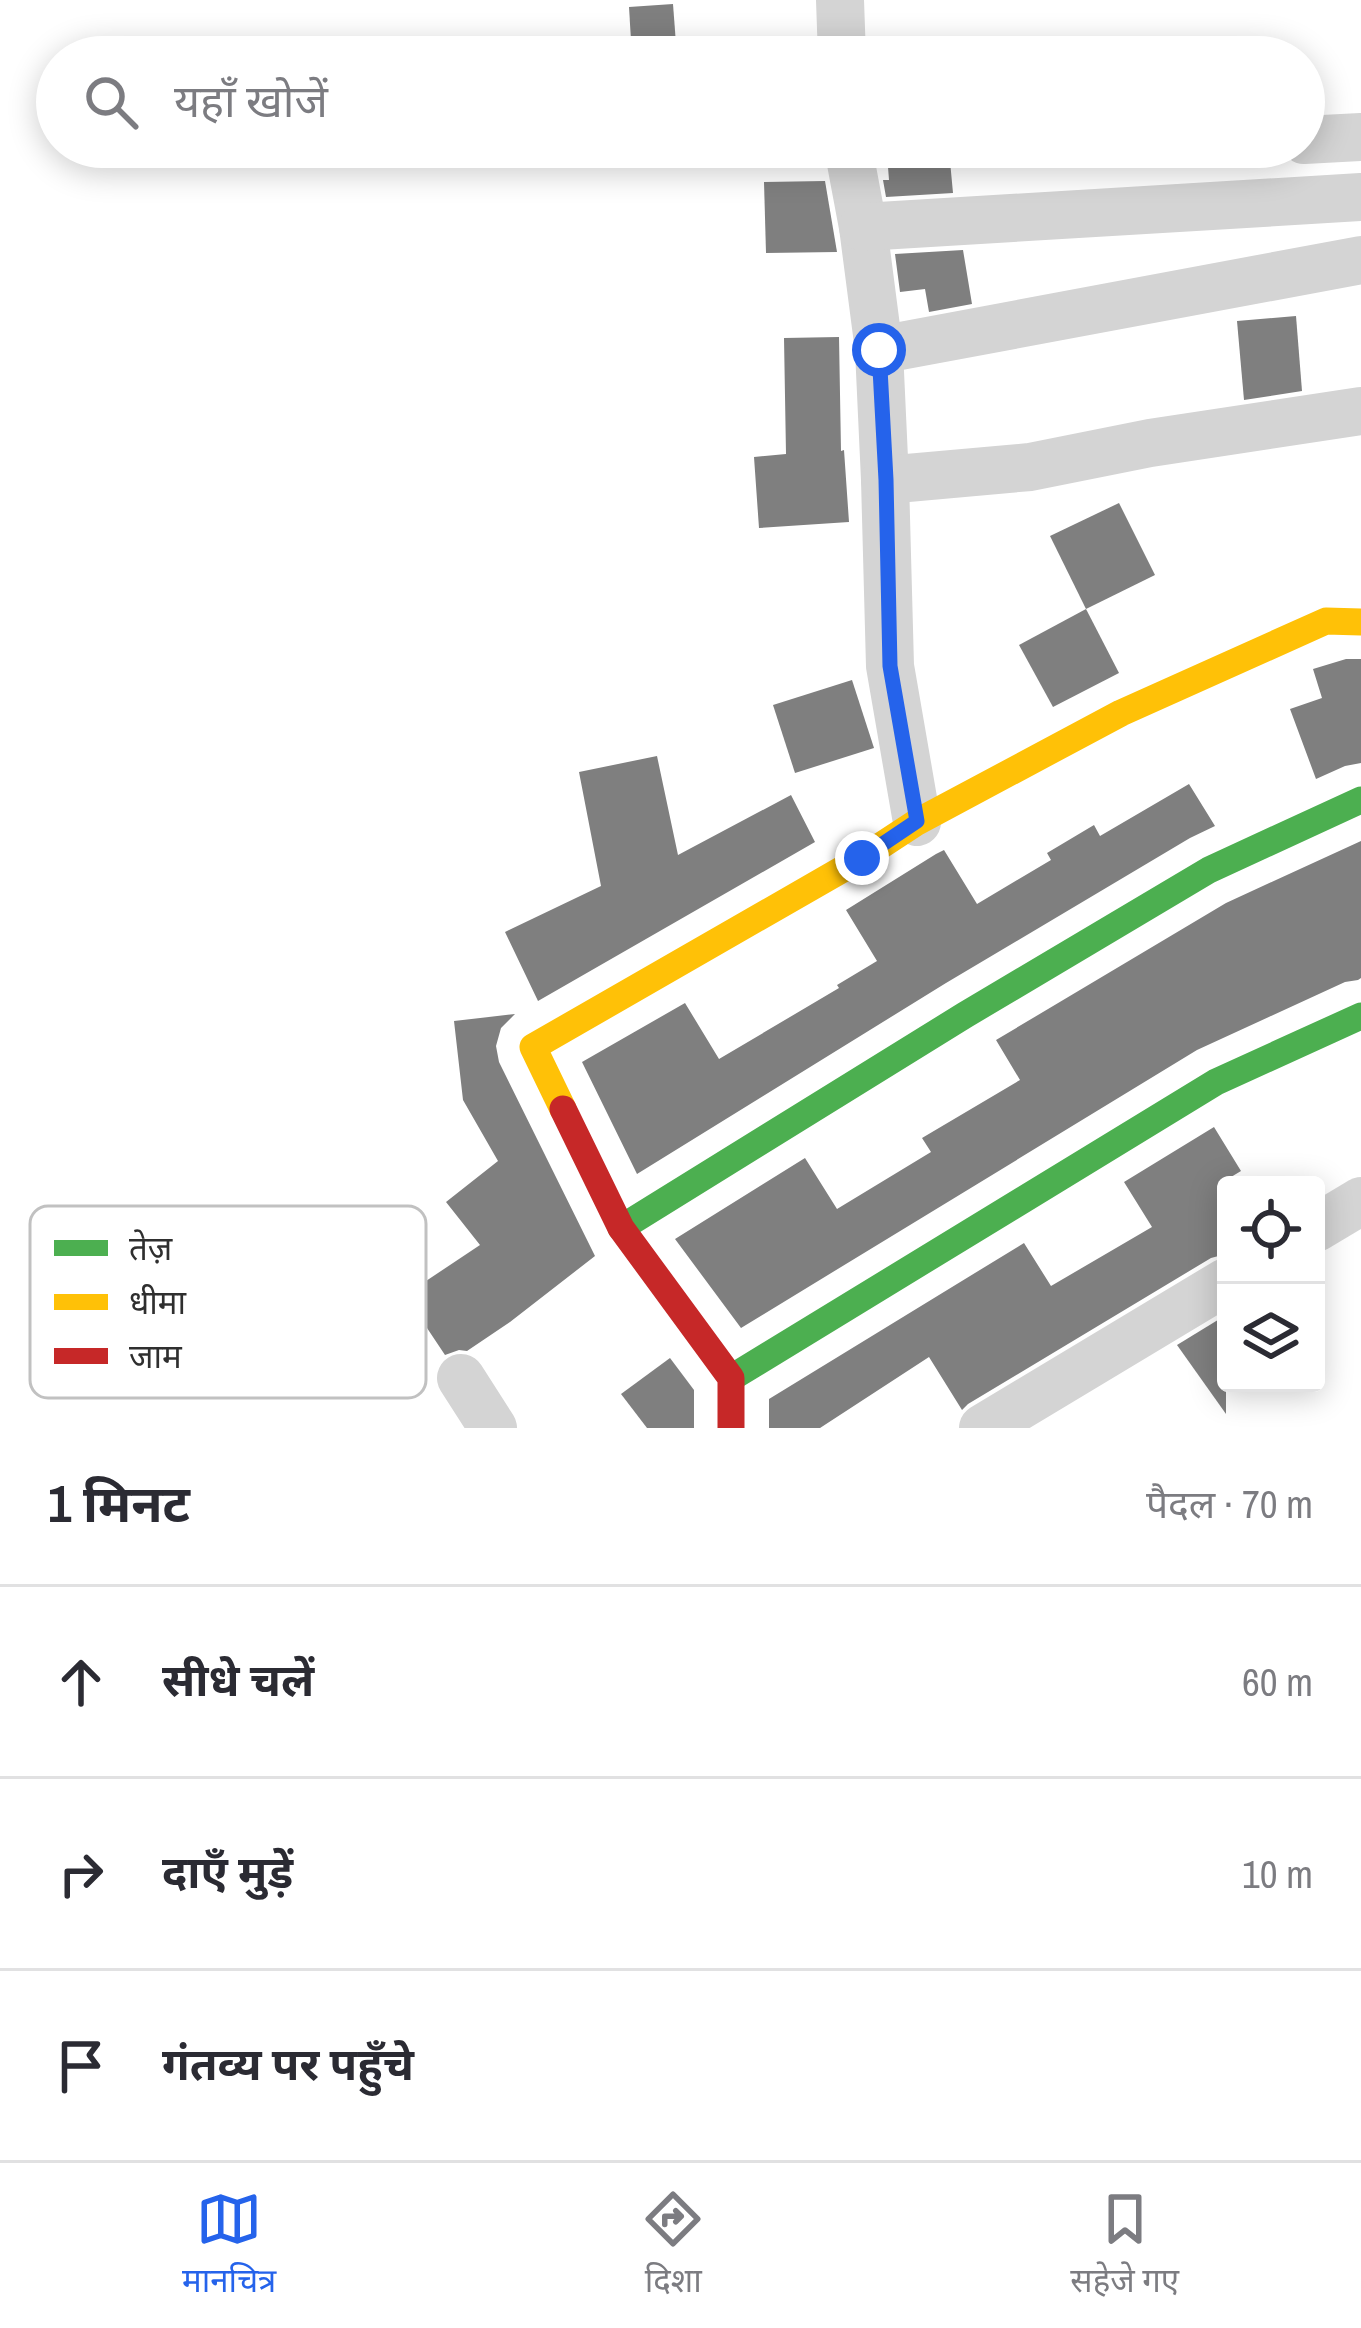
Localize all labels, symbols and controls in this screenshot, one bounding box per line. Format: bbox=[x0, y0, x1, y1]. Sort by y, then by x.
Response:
search box bbox=[36, 36, 1325, 168]
icon: search bbox=[78, 69, 144, 135]
text: यहाँ खोजें bbox=[174, 70, 328, 131]
route start bbox=[852, 323, 906, 377]
route end bbox=[835, 831, 889, 885]
map controls bbox=[1217, 1176, 1325, 1392]
button: locate bbox=[1217, 1176, 1325, 1284]
legend bbox=[30, 1206, 426, 1398]
text: तेज़ bbox=[129, 1226, 173, 1270]
text: धीमा bbox=[129, 1280, 188, 1324]
button: layers bbox=[1217, 1284, 1325, 1392]
text: जाम bbox=[129, 1334, 183, 1378]
text: 1 मिनट bbox=[48, 1469, 190, 1538]
text: पैदल · 70 m bbox=[1146, 1478, 1313, 1530]
icon: ahead bbox=[48, 1649, 114, 1715]
text: सीधे चलें bbox=[162, 1649, 314, 1710]
text: 60 m bbox=[1242, 1656, 1313, 1708]
icon: right bbox=[48, 1841, 114, 1907]
text: दाएँ मुड़ें bbox=[162, 1841, 293, 1902]
text: 10 m bbox=[1242, 1848, 1313, 1900]
icon: arrive bbox=[48, 2033, 114, 2099]
text: गंतव्य पर पहुँचे bbox=[162, 2033, 414, 2094]
tab: मानचित्र bbox=[182, 2186, 276, 2305]
tab: दिशा bbox=[640, 2186, 706, 2305]
tab: सहेजे गए bbox=[1070, 2186, 1179, 2305]

